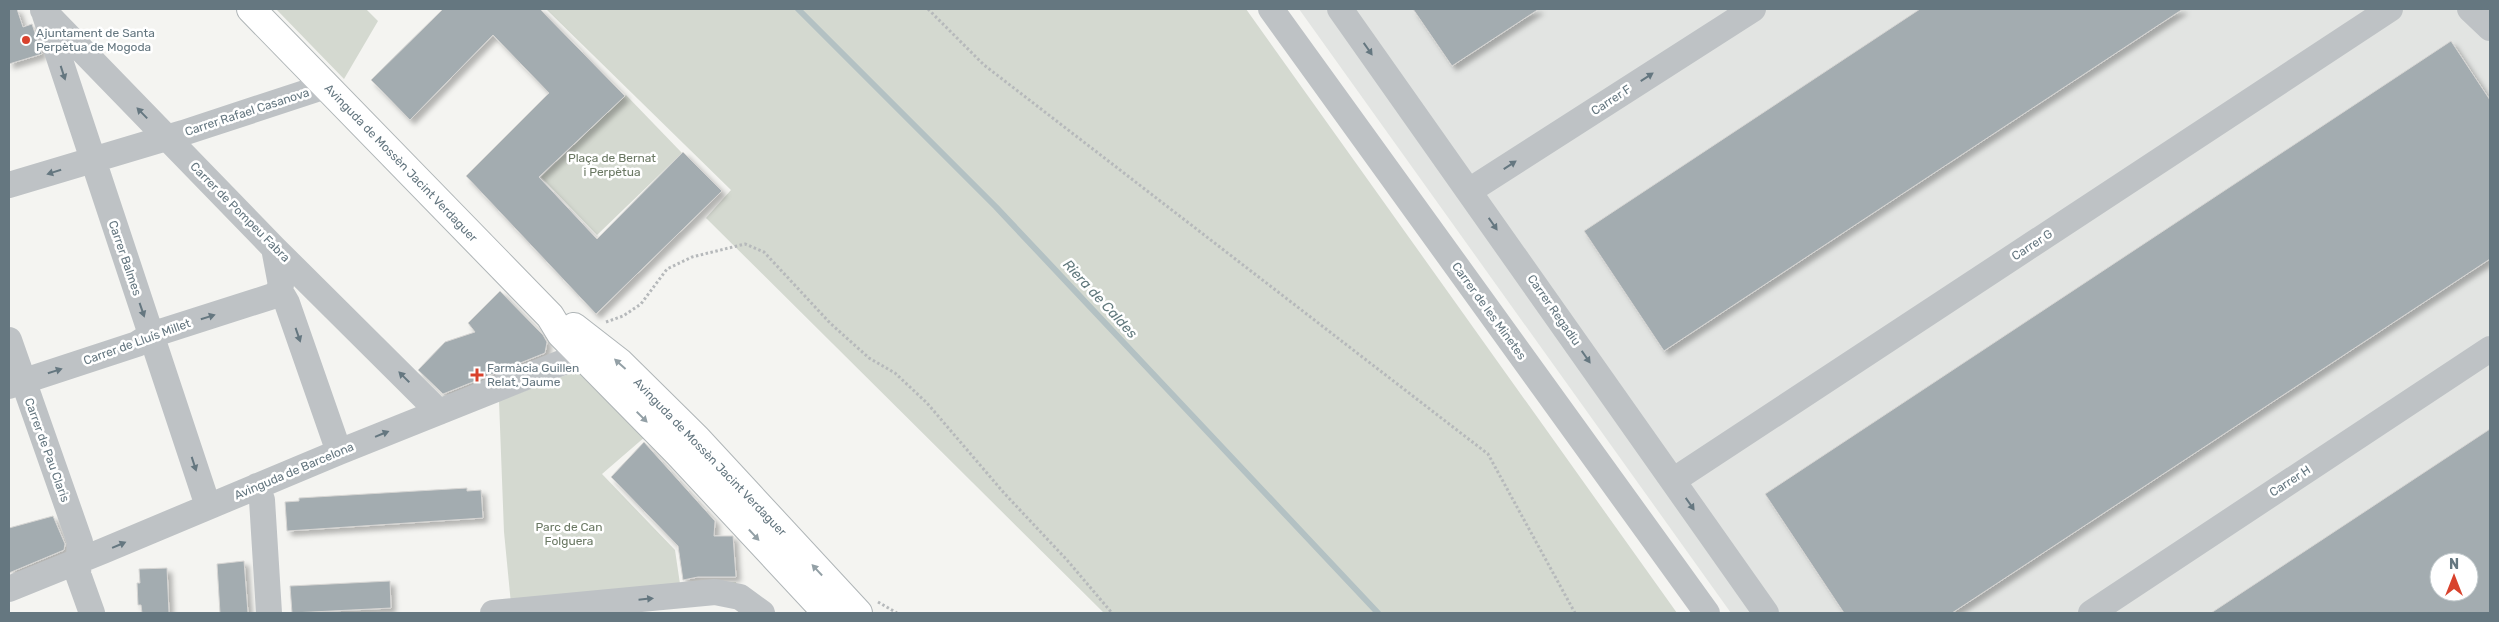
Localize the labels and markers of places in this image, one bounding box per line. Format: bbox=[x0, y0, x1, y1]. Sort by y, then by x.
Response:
place label: Ajuntament de Santa Perpètua de Mogoda bbox=[36, 26, 155, 54]
marker: Ajuntament de Santa Perpètua de Mogoda bbox=[20, 34, 32, 46]
place label: Farmàcia Guillen Relat, Jaume bbox=[487, 361, 579, 389]
marker: Farmàcia Guillen Relat, Jaume bbox=[471, 369, 483, 381]

